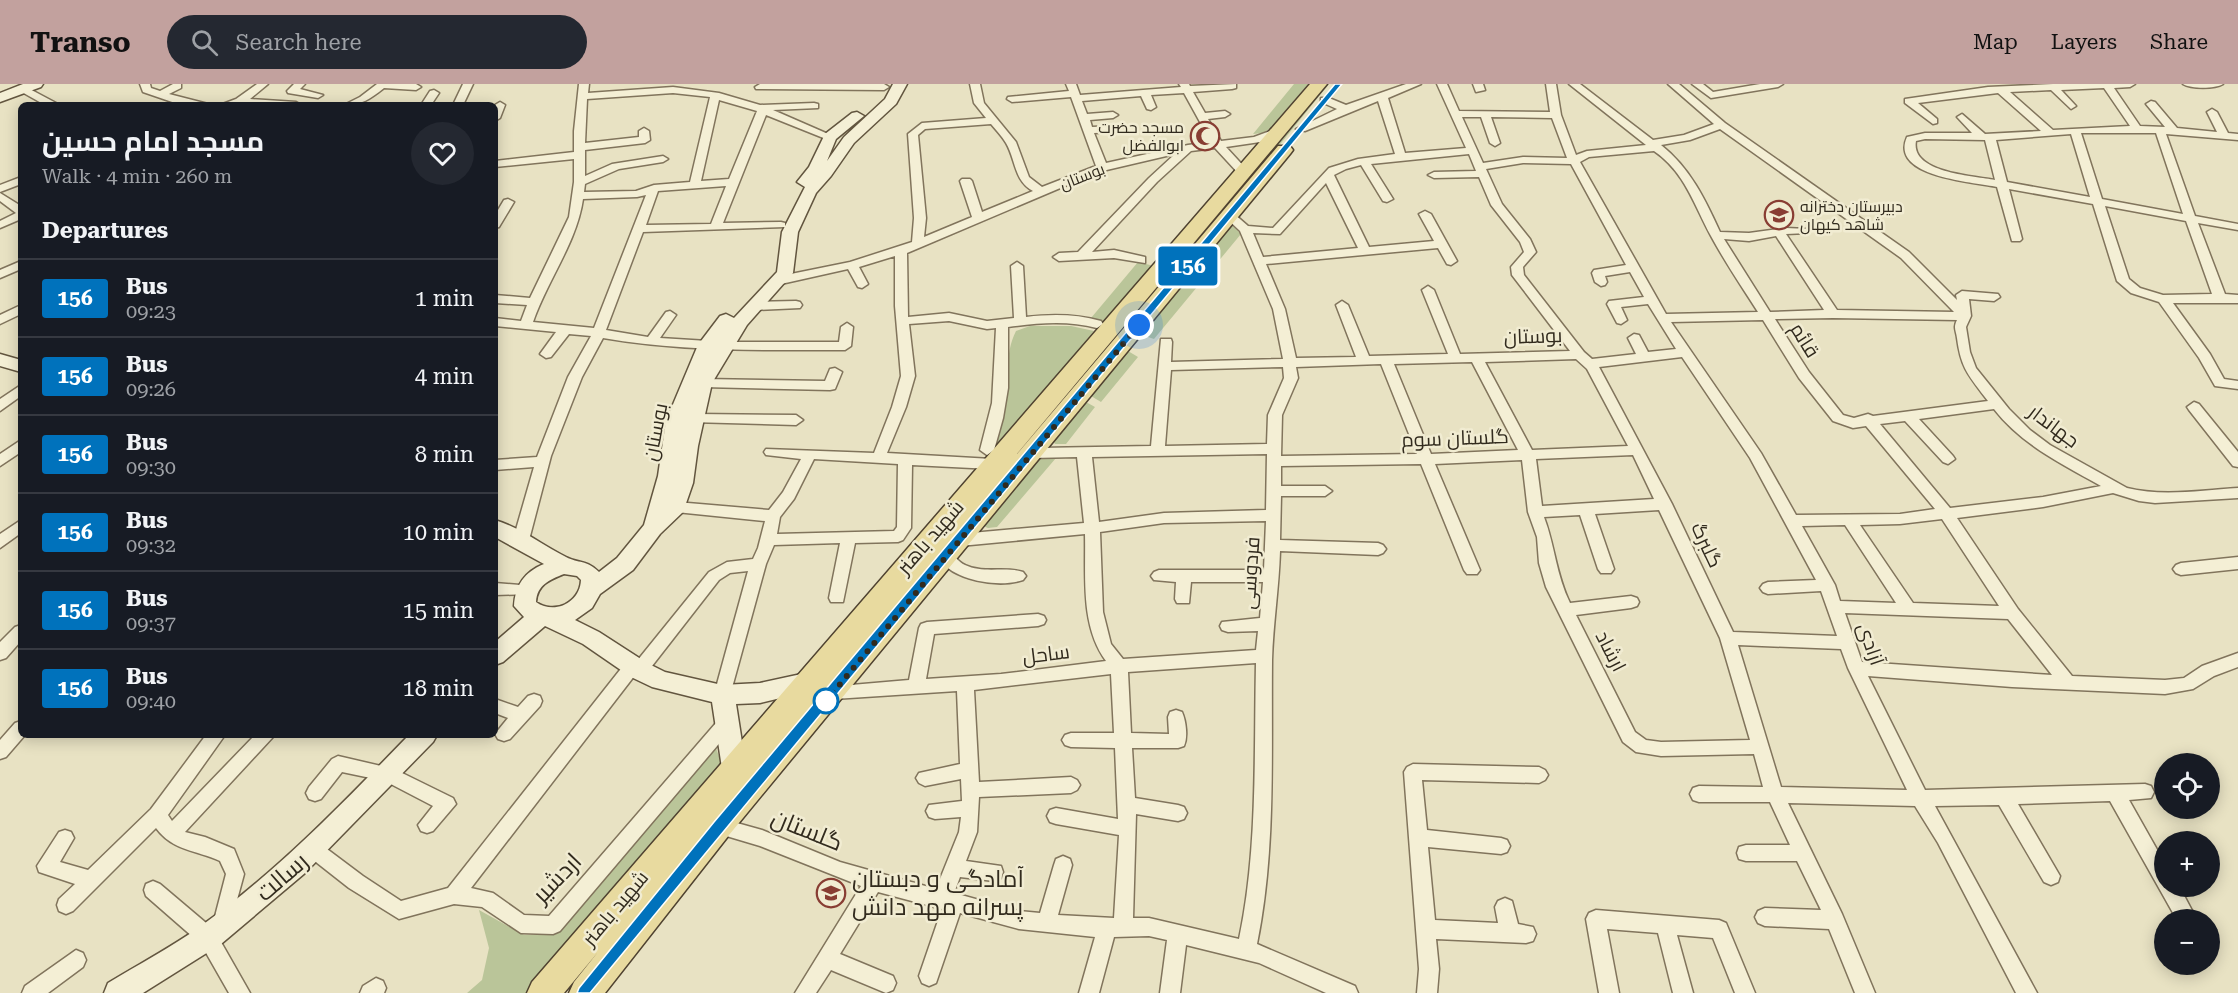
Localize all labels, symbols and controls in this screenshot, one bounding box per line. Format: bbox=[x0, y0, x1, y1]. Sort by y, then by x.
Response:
search box bbox=[167, 15, 587, 69]
text: Transo bbox=[30, 26, 131, 59]
icon: search bbox=[188, 26, 221, 59]
text: Search here bbox=[236, 30, 362, 55]
text: Map bbox=[1973, 30, 2018, 54]
text: Layers bbox=[2051, 30, 2117, 54]
text: Share bbox=[2150, 30, 2208, 54]
place label: مسجد حضرت ابوالفضل bbox=[1098, 118, 1184, 156]
mosque icon: مسجد حضرت ابوالفضل bbox=[1189, 120, 1221, 152]
button: heart bbox=[411, 122, 474, 185]
text: مسجد امام حسین bbox=[42, 125, 264, 158]
street label: بوستان bbox=[1057, 159, 1108, 195]
text: Walk · 4 min · 260 m bbox=[42, 164, 232, 188]
place label: دبیرستان دخترانه شاهد کیهان bbox=[1800, 197, 1903, 235]
school or university icon: دبیرستان دخترانه شاهد کیهان bbox=[1763, 199, 1795, 231]
text: Departures bbox=[42, 218, 168, 243]
line badge: 156 bbox=[1154, 246, 1222, 285]
text: 156 bbox=[1170, 254, 1206, 278]
text: Bus bbox=[126, 274, 168, 299]
text: 156 bbox=[57, 286, 93, 310]
text: 1 min bbox=[415, 286, 474, 311]
text: 09:23 bbox=[126, 299, 176, 323]
your location bbox=[1124, 310, 1154, 340]
street label: قائم bbox=[1783, 318, 1825, 363]
street label: بوستان bbox=[1503, 323, 1563, 350]
text: Bus bbox=[126, 352, 168, 377]
text: 156 bbox=[57, 364, 93, 388]
text: 4 min bbox=[415, 364, 474, 389]
text: 09:26 bbox=[126, 377, 176, 401]
street label: جهاندار bbox=[2023, 399, 2084, 454]
street label: بوستان bbox=[638, 401, 673, 463]
street label: گلستان سوم bbox=[1401, 424, 1509, 454]
text: Bus bbox=[126, 430, 168, 455]
text: 156 bbox=[57, 442, 93, 466]
text: 8 min bbox=[415, 442, 474, 467]
text: 09:30 bbox=[126, 455, 176, 479]
street label: شهید باهنر bbox=[891, 495, 969, 580]
text: Bus bbox=[126, 508, 168, 533]
street label: گلبرگ bbox=[1686, 519, 1728, 571]
text: 156 bbox=[57, 520, 93, 544]
text: 10 min bbox=[403, 520, 474, 545]
text: 09:32 bbox=[126, 533, 176, 557]
street label: فردوسی bbox=[1235, 536, 1266, 610]
text: Bus bbox=[126, 586, 168, 611]
text: 156 bbox=[57, 598, 93, 622]
text: 15 min bbox=[403, 598, 474, 623]
text: 09:37 bbox=[126, 611, 176, 635]
street label: آزادی bbox=[1852, 619, 1890, 669]
street label: ارشاد bbox=[1591, 627, 1631, 675]
street label: ساحل bbox=[1021, 639, 1071, 670]
text: Bus bbox=[126, 664, 168, 689]
text: 156 bbox=[57, 676, 93, 700]
text: 18 min bbox=[403, 676, 474, 701]
unlabelled marker bbox=[813, 688, 839, 714]
text: 09:40 bbox=[126, 689, 176, 713]
map controls bbox=[2154, 753, 2220, 975]
button: locate bbox=[2154, 753, 2220, 819]
street label: گلستان bbox=[767, 803, 847, 857]
button: + bbox=[2154, 831, 2220, 897]
street label: رسالت bbox=[250, 847, 314, 907]
street label: اردشیر bbox=[525, 847, 587, 910]
place label: آمادگی و دبستان پسرانه مهد دانش bbox=[852, 865, 1024, 923]
street label: شهید باهنر bbox=[576, 866, 654, 952]
school or university icon: آمادگی و دبستان پسرانه مهد دانش bbox=[815, 877, 847, 909]
button: − bbox=[2154, 909, 2220, 975]

